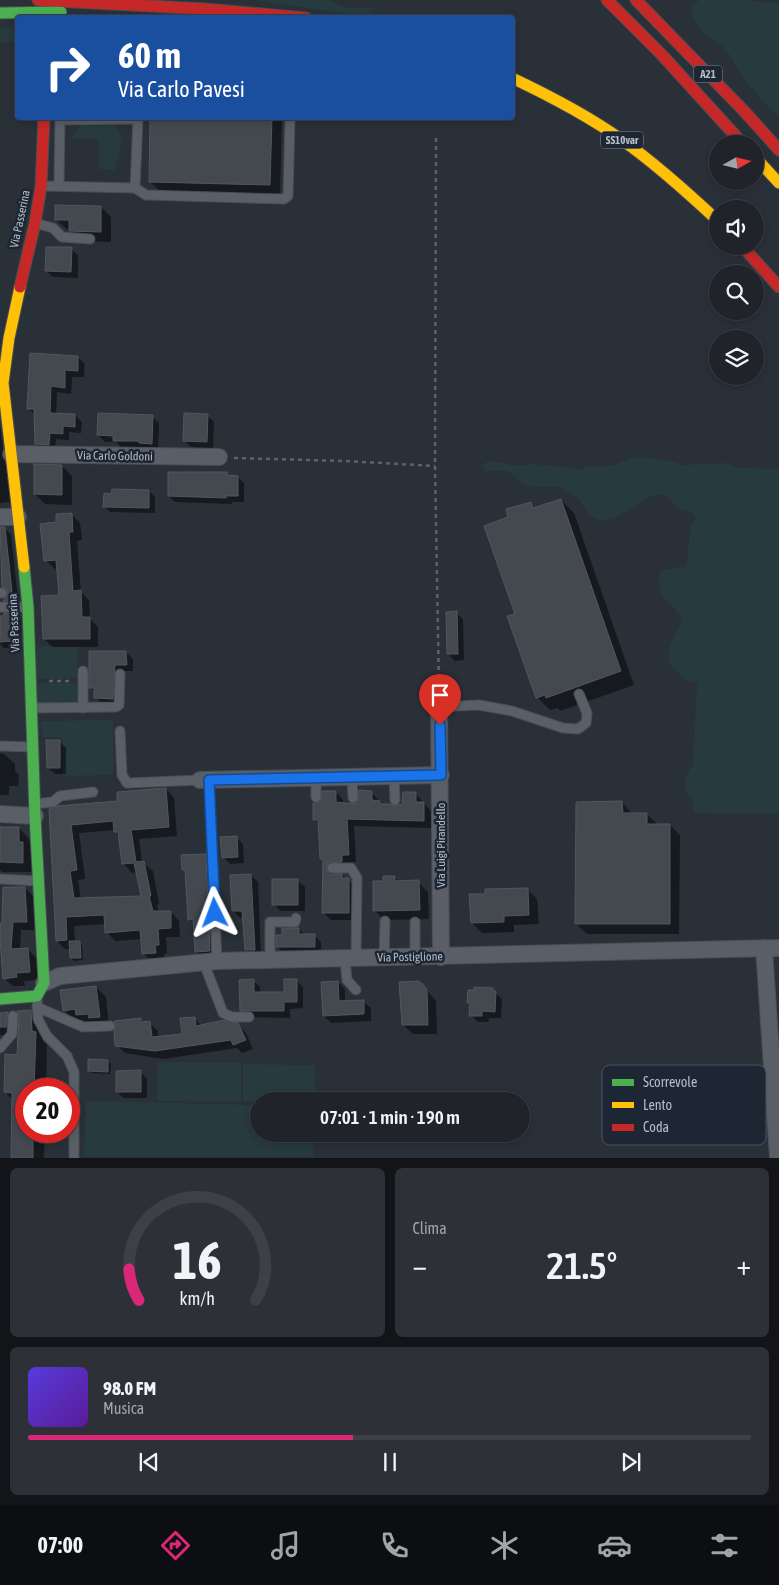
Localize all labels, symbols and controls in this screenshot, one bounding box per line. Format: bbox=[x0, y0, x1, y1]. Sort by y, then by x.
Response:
icon: right bbox=[35, 35, 100, 100]
text: 60 m bbox=[118, 35, 181, 75]
road number: A21 bbox=[694, 66, 722, 82]
text: Via Carlo Pavesi bbox=[118, 76, 245, 102]
road number: SS10var bbox=[601, 132, 643, 148]
north arrow bbox=[709, 135, 764, 190]
map controls bbox=[709, 135, 764, 385]
street label: Via Passerina bbox=[7, 189, 33, 249]
button: sound bbox=[709, 200, 764, 255]
button: search bbox=[709, 265, 764, 320]
button: layers bbox=[709, 330, 764, 385]
street label: Via Carlo Goldoni bbox=[77, 448, 153, 464]
street label: Via Passerina bbox=[5, 593, 23, 653]
pin bbox=[419, 674, 461, 725]
icon: arrive bbox=[426, 681, 454, 709]
street label: Via Luigi Pirandello bbox=[434, 802, 448, 887]
position arrow bbox=[188, 886, 240, 938]
street label: Via Postiglione bbox=[377, 949, 443, 965]
legend bbox=[602, 1065, 766, 1145]
text: Scorrevole bbox=[643, 1074, 697, 1090]
speed limit sign: 20 bbox=[15, 1078, 80, 1143]
text: Lento bbox=[643, 1097, 672, 1113]
text: 07:01 · 1 min · 190 m bbox=[320, 1106, 460, 1128]
text: Coda bbox=[643, 1119, 669, 1135]
text: Clima bbox=[413, 1219, 447, 1237]
text: 16 bbox=[173, 1230, 222, 1290]
text: 21.5° bbox=[546, 1244, 617, 1287]
text: − bbox=[413, 1249, 427, 1281]
text: + bbox=[736, 1249, 751, 1281]
text: km/h bbox=[180, 1288, 215, 1309]
text: 98.0 FM bbox=[103, 1377, 156, 1399]
text: Musica bbox=[103, 1399, 144, 1417]
icon: previous bbox=[135, 1448, 163, 1476]
icon: pause bbox=[376, 1448, 404, 1476]
icon: next bbox=[617, 1448, 645, 1476]
icon: directions bbox=[158, 1528, 193, 1563]
icon: music bbox=[268, 1528, 303, 1563]
icon: phone bbox=[377, 1528, 412, 1563]
icon: climate bbox=[487, 1528, 522, 1563]
icon: car bbox=[597, 1528, 632, 1563]
icon: filters bbox=[707, 1528, 742, 1563]
text: 07:00 bbox=[37, 1532, 83, 1558]

